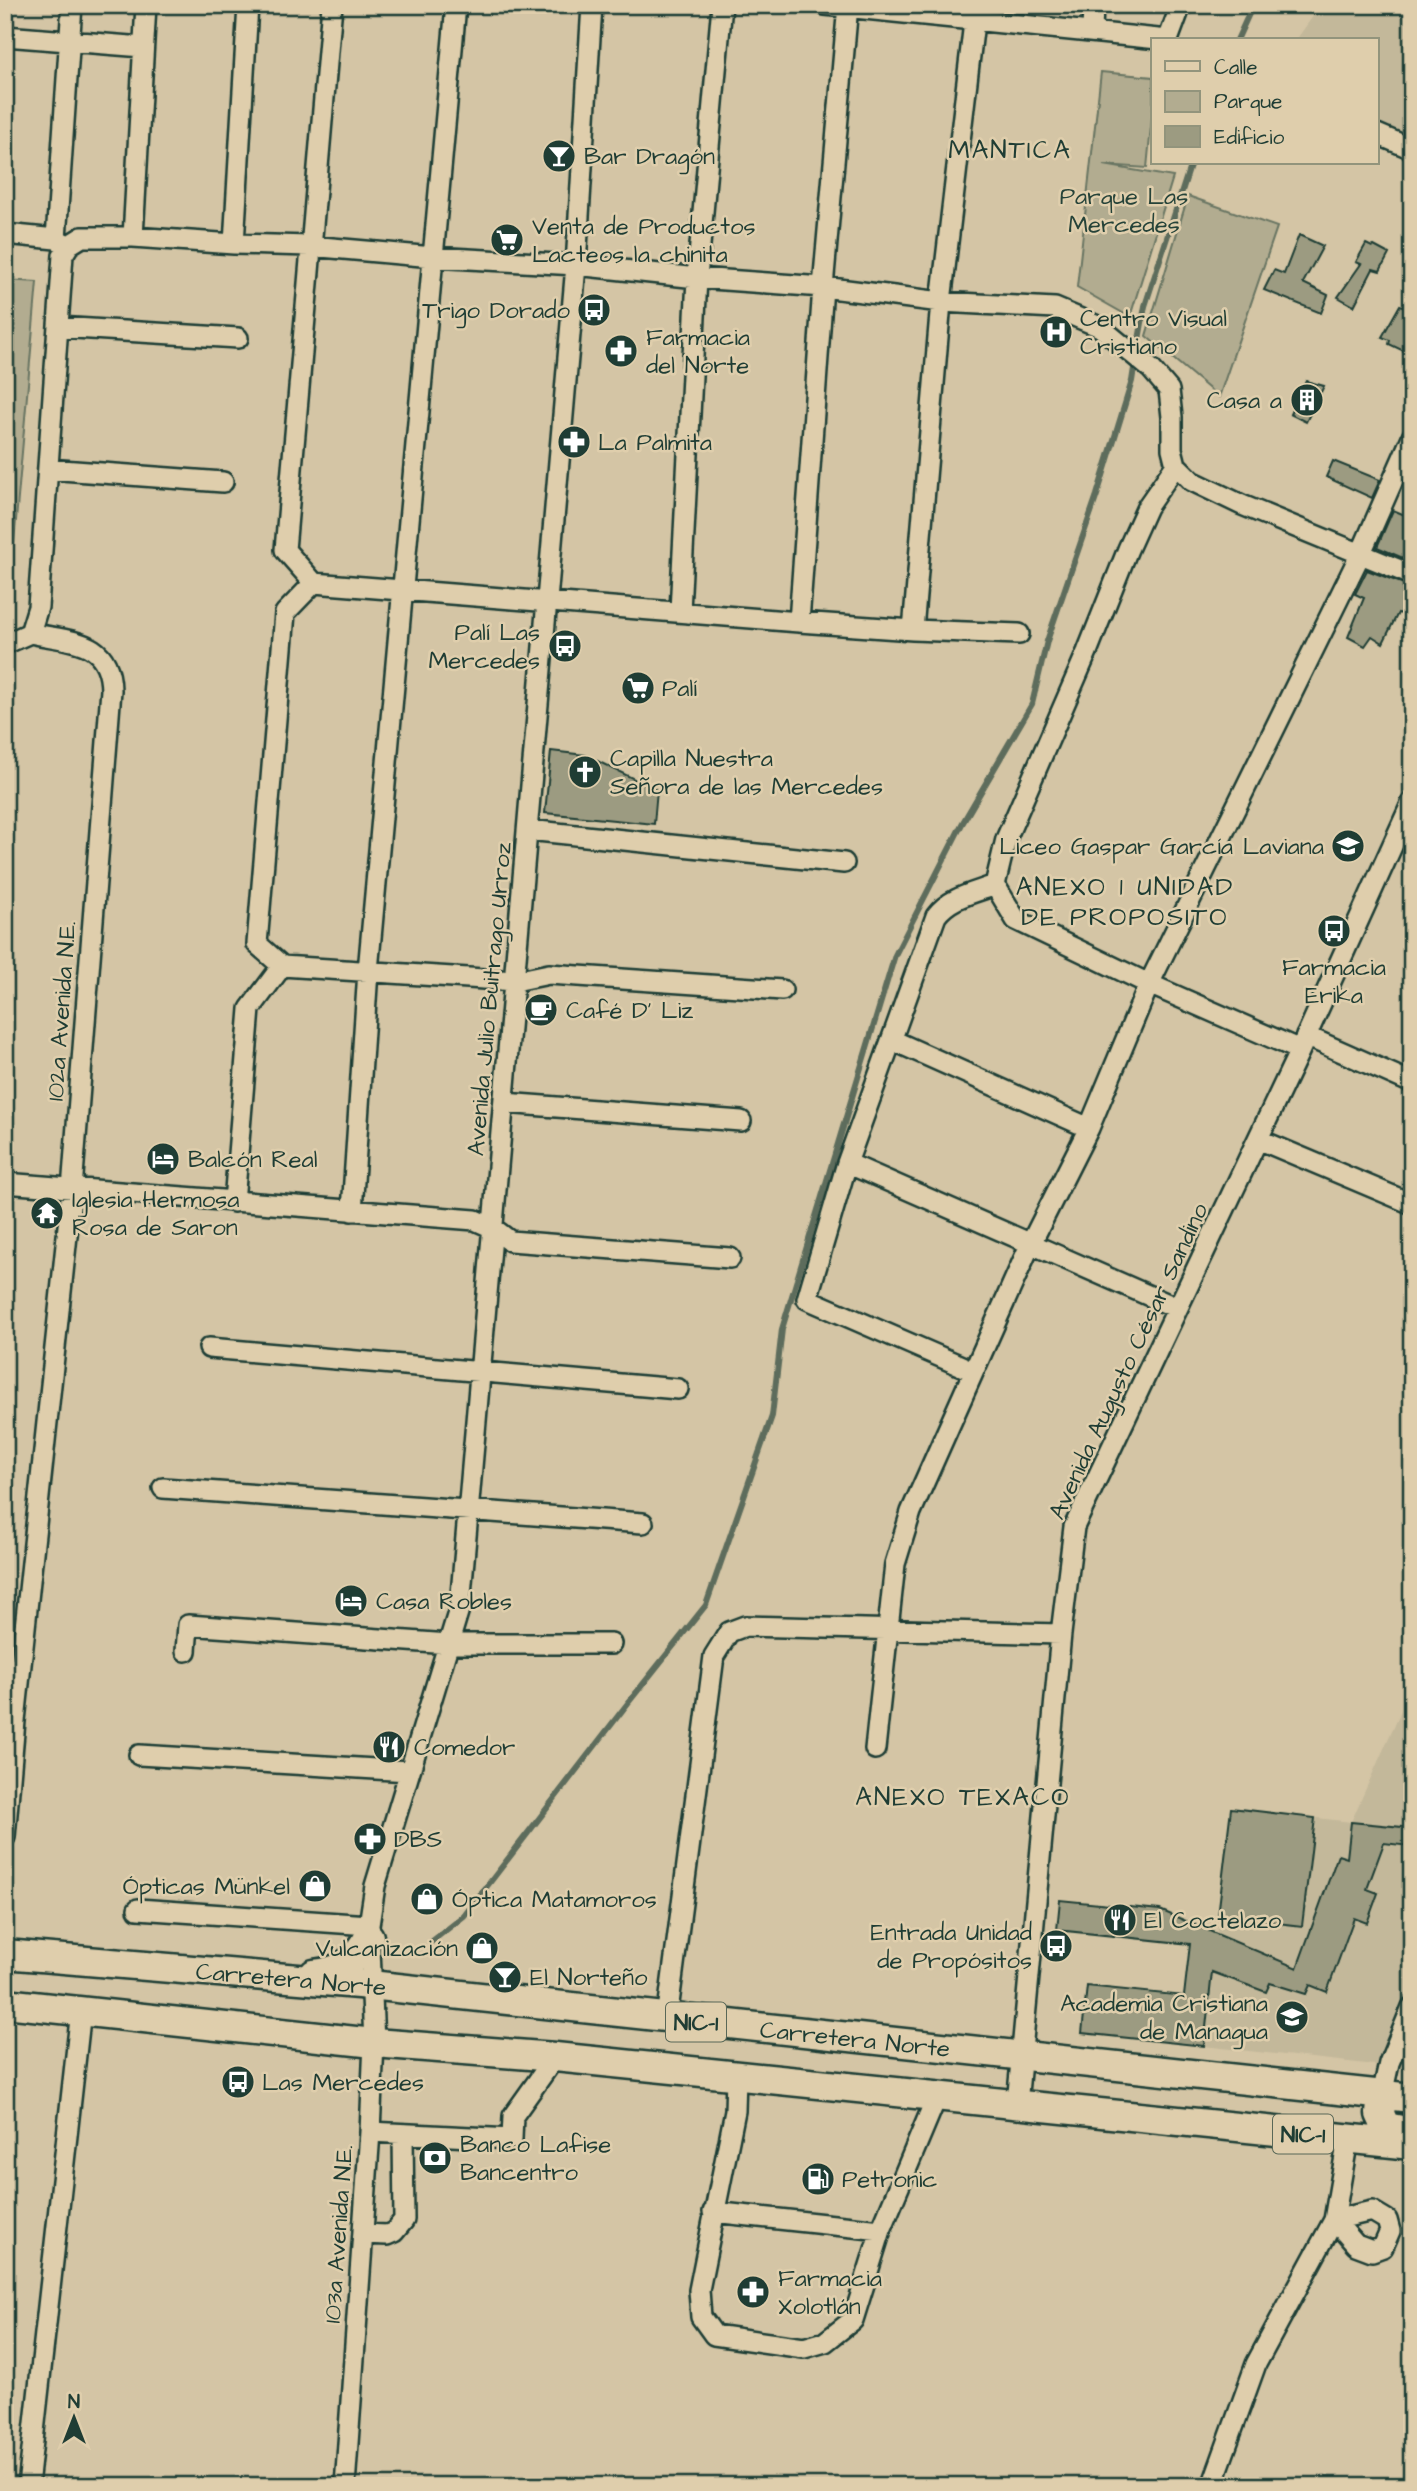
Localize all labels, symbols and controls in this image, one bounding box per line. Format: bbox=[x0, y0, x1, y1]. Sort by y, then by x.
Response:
legend bbox=[1151, 38, 1378, 164]
text: Calle bbox=[1214, 53, 1258, 82]
text: Parque bbox=[1214, 87, 1282, 116]
text: Edificio bbox=[1214, 123, 1284, 152]
district label: MANTICA bbox=[948, 132, 1072, 168]
bar icon: Bar Dragón bbox=[540, 137, 578, 175]
place label: Bar Dragón bbox=[584, 140, 715, 175]
park label: Parque Las Mercedes bbox=[1060, 180, 1188, 242]
place label: Venta de Productos Lacteos la chinita bbox=[532, 210, 755, 272]
supermarket icon: Venta de Productos Lacteos la chinita bbox=[488, 221, 526, 259]
bus stop icon: Trigo Dorado bbox=[575, 291, 613, 329]
place label: Trigo Dorado bbox=[422, 294, 570, 329]
place label: Centro Visual Cristiano bbox=[1080, 302, 1227, 364]
hospital icon: Centro Visual Cristiano bbox=[1037, 313, 1075, 351]
place label: Farmacia del Norte bbox=[646, 321, 750, 383]
pharmacy icon: Farmacia del Norte bbox=[602, 332, 640, 370]
building icon: Casa a bbox=[1288, 381, 1326, 419]
place label: Casa a bbox=[1207, 384, 1282, 418]
pharmacy icon: La Palmita bbox=[555, 423, 593, 461]
place label: La Palmita bbox=[598, 426, 712, 460]
place label: Palí Las Mercedes bbox=[428, 616, 540, 678]
bus stop icon: Palí Las Mercedes bbox=[546, 627, 584, 665]
supermarket icon: Palí bbox=[619, 669, 657, 707]
place label: Palí bbox=[662, 672, 697, 706]
place label: Capilla Nuestra Señora de las Mercedes bbox=[610, 742, 883, 804]
church icon: Capilla Nuestra Señora de las Mercedes bbox=[566, 753, 604, 791]
school or university icon: Liceo Gaspar García Laviana bbox=[1329, 827, 1367, 865]
place label: Liceo Gaspar García Laviana bbox=[999, 830, 1324, 864]
street label: Avenida Julio Buitrago Urroz bbox=[459, 841, 522, 1157]
district label: ANEXO 1 UNIDAD DE PROPOSITO bbox=[1016, 869, 1234, 935]
bus stop icon: Farmacia Erika bbox=[1315, 912, 1353, 950]
street label: 102a Avenida N.E. bbox=[39, 920, 85, 1102]
place label: Farmacia Erika bbox=[1282, 951, 1386, 1013]
cafe icon: Café D' Liz bbox=[522, 991, 560, 1029]
place label: Café D' Liz bbox=[566, 994, 693, 1028]
hotel icon: Balcón Real bbox=[144, 1140, 182, 1178]
place label: Balcón Real bbox=[188, 1143, 317, 1177]
place label: Iglesia Hermosa Rosa de Saron bbox=[72, 1183, 239, 1245]
temple icon: Iglesia Hermosa Rosa de Saron bbox=[28, 1194, 66, 1232]
street label: Avenida Augusto César Sandino bbox=[1040, 1197, 1218, 1526]
hotel icon: Casa Robles bbox=[332, 1582, 370, 1620]
place label: Casa Robles bbox=[376, 1585, 512, 1619]
restaurant icon: Comedor bbox=[370, 1728, 408, 1766]
place label: Comedor bbox=[414, 1731, 515, 1765]
district label: ANEXO TEXACO bbox=[855, 1779, 1071, 1815]
pharmacy icon: DBS bbox=[351, 1820, 389, 1858]
place label: DBS bbox=[394, 1823, 442, 1857]
shop icon: Ópticas Münkel bbox=[296, 1867, 334, 1905]
place label: Ópticas Münkel bbox=[123, 1870, 290, 1904]
shop icon: Óptica Matamoros bbox=[408, 1880, 446, 1918]
place label: Óptica Matamoros bbox=[452, 1883, 657, 1917]
restaurant icon: El Coctelazo bbox=[1101, 1901, 1139, 1939]
place label: El Coctelazo bbox=[1144, 1904, 1282, 1938]
place label: Entrada Unidad de Propósitos bbox=[871, 1916, 1032, 1978]
bus stop icon: Entrada Unidad de Propósitos bbox=[1037, 1927, 1075, 1965]
shop icon: Vulcanización bbox=[463, 1929, 501, 1967]
place label: Vulcanización bbox=[316, 1932, 458, 1966]
street label: Carretera Norte bbox=[194, 1955, 387, 2005]
bar icon: El Norteño bbox=[486, 1958, 524, 1996]
place label: El Norteño bbox=[530, 1961, 648, 1995]
place label: Academia Cristiana de Managua bbox=[1060, 1987, 1268, 2050]
school or university icon: Academia Cristiana de Managua bbox=[1273, 1998, 1311, 2036]
road number: NIC-1 bbox=[666, 2002, 726, 2041]
street label: Carretera Norte bbox=[758, 2013, 952, 2067]
bus stop icon: Las Mercedes bbox=[219, 2063, 257, 2101]
place label: Las Mercedes bbox=[262, 2066, 424, 2100]
road number: NIC-1 bbox=[1273, 2114, 1333, 2154]
place label: Banco Lafise Bancentro bbox=[460, 2128, 611, 2190]
bank icon: Banco Lafise Bancentro bbox=[416, 2139, 454, 2177]
street label: 103a Avenida N.E. bbox=[316, 2144, 362, 2324]
fuel station icon: Petronic bbox=[799, 2160, 837, 2198]
place label: Petronic bbox=[842, 2163, 938, 2197]
place label: Farmacia Xolotlán bbox=[778, 2262, 882, 2324]
pharmacy icon: Farmacia Xolotlán bbox=[734, 2273, 772, 2311]
north arrow bbox=[38, 2382, 108, 2452]
text: N bbox=[68, 2389, 80, 2416]

